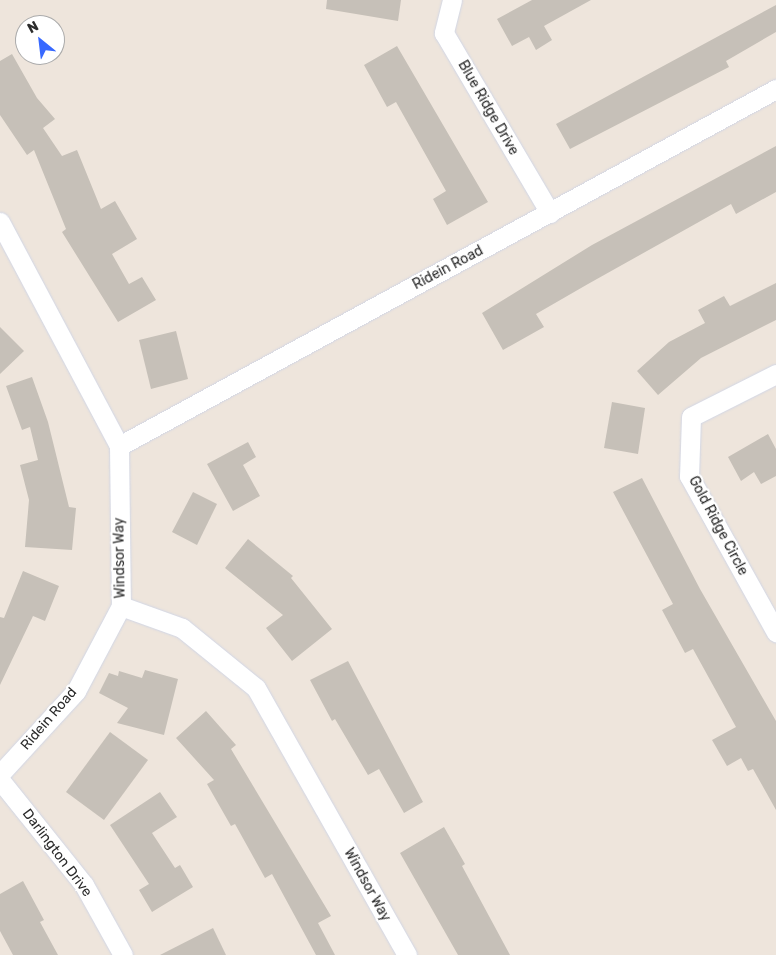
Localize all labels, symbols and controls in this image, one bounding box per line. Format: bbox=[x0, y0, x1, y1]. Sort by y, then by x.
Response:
north arrow bbox=[15, 15, 65, 65]
text: N bbox=[24, 17, 41, 37]
street label: Blue Ridge Drive bbox=[454, 58, 522, 158]
street label: Ridein Road bbox=[410, 242, 486, 294]
street label: Gold Ridge Circle bbox=[685, 473, 751, 579]
street label: Windsor Way bbox=[111, 517, 129, 599]
street label: Ridein Road bbox=[17, 684, 81, 754]
street label: Darlington Drive bbox=[19, 806, 95, 900]
street label: Windsor Way bbox=[340, 845, 394, 925]

